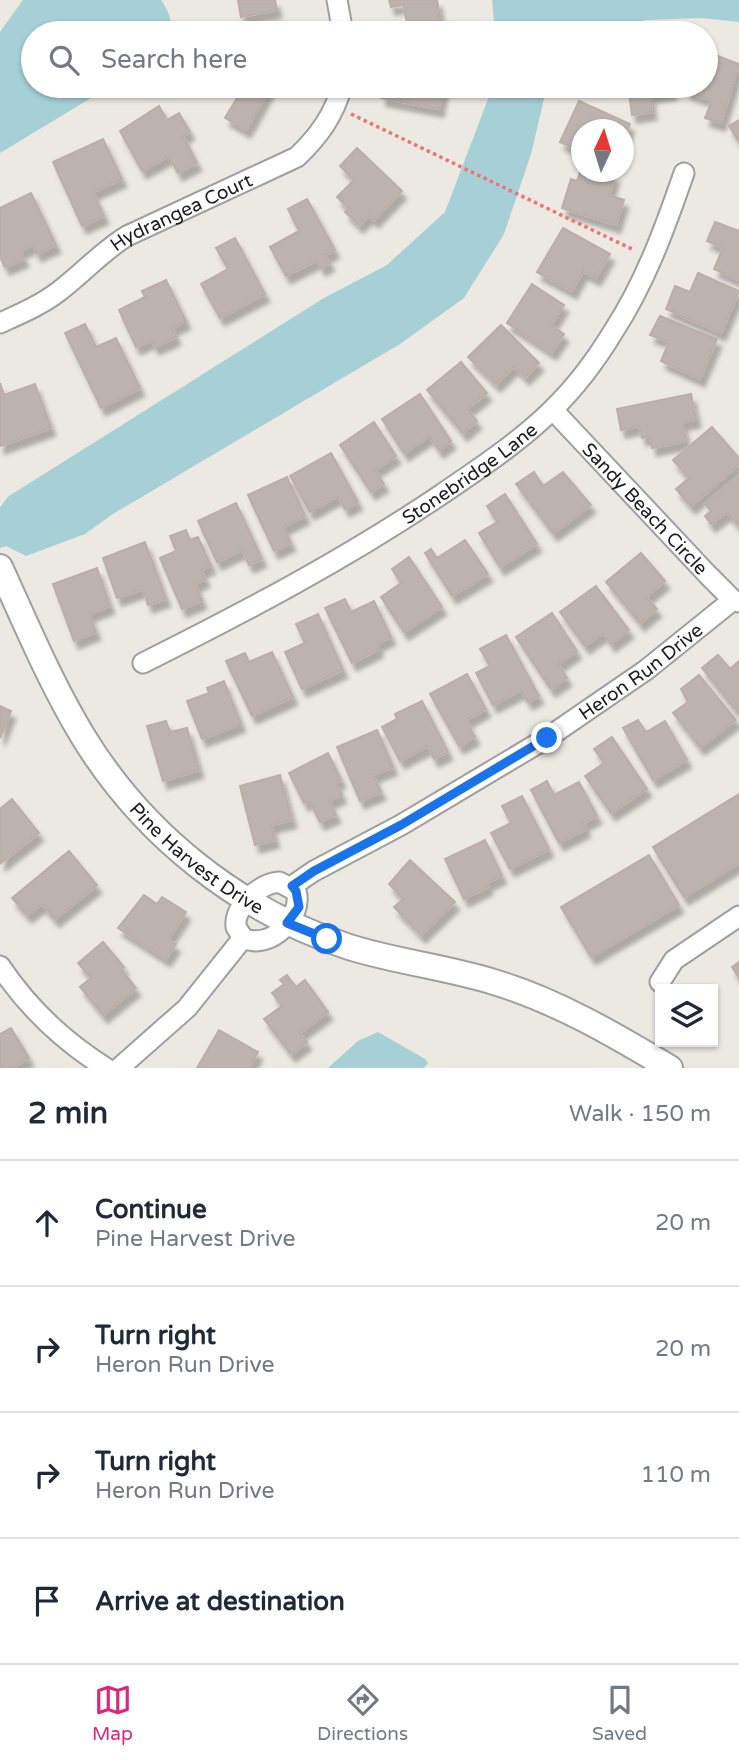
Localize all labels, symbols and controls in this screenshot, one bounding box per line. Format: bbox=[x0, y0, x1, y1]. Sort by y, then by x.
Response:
search box bbox=[21, 21, 718, 98]
icon: search bbox=[45, 41, 83, 79]
text: Search here bbox=[101, 44, 247, 75]
north arrow bbox=[571, 119, 634, 182]
street label: Hydrangea Court bbox=[106, 169, 256, 256]
street label: Stonebridge Lane bbox=[398, 419, 542, 529]
street label: Sandy Beach Circle bbox=[577, 439, 712, 580]
street label: Heron Run Drive bbox=[575, 619, 707, 725]
route end bbox=[531, 722, 562, 753]
street label: Pine Harvest Drive bbox=[125, 798, 267, 919]
route start bbox=[311, 923, 342, 954]
map controls bbox=[655, 984, 718, 1047]
button: layers bbox=[655, 984, 718, 1047]
text: 2 min bbox=[28, 1095, 108, 1132]
text: Walk · 150 m bbox=[569, 1100, 711, 1128]
text: Continue bbox=[95, 1194, 207, 1225]
icon: ahead bbox=[28, 1204, 66, 1242]
text: 20 m bbox=[655, 1209, 711, 1237]
text: Pine Harvest Drive bbox=[95, 1225, 296, 1253]
text: Turn right bbox=[95, 1320, 216, 1351]
icon: right bbox=[28, 1330, 66, 1368]
text: 20 m bbox=[655, 1335, 711, 1363]
text: Heron Run Drive bbox=[95, 1351, 275, 1379]
text: Turn right bbox=[95, 1446, 216, 1477]
icon: right bbox=[28, 1456, 66, 1494]
text: 110 m bbox=[641, 1461, 711, 1489]
text: Heron Run Drive bbox=[95, 1477, 275, 1505]
icon: arrive bbox=[28, 1582, 66, 1620]
text: Arrive at destination bbox=[95, 1586, 345, 1617]
tab: Map bbox=[92, 1681, 133, 1745]
tab: Directions bbox=[317, 1681, 408, 1745]
tab: Saved bbox=[592, 1681, 647, 1745]

